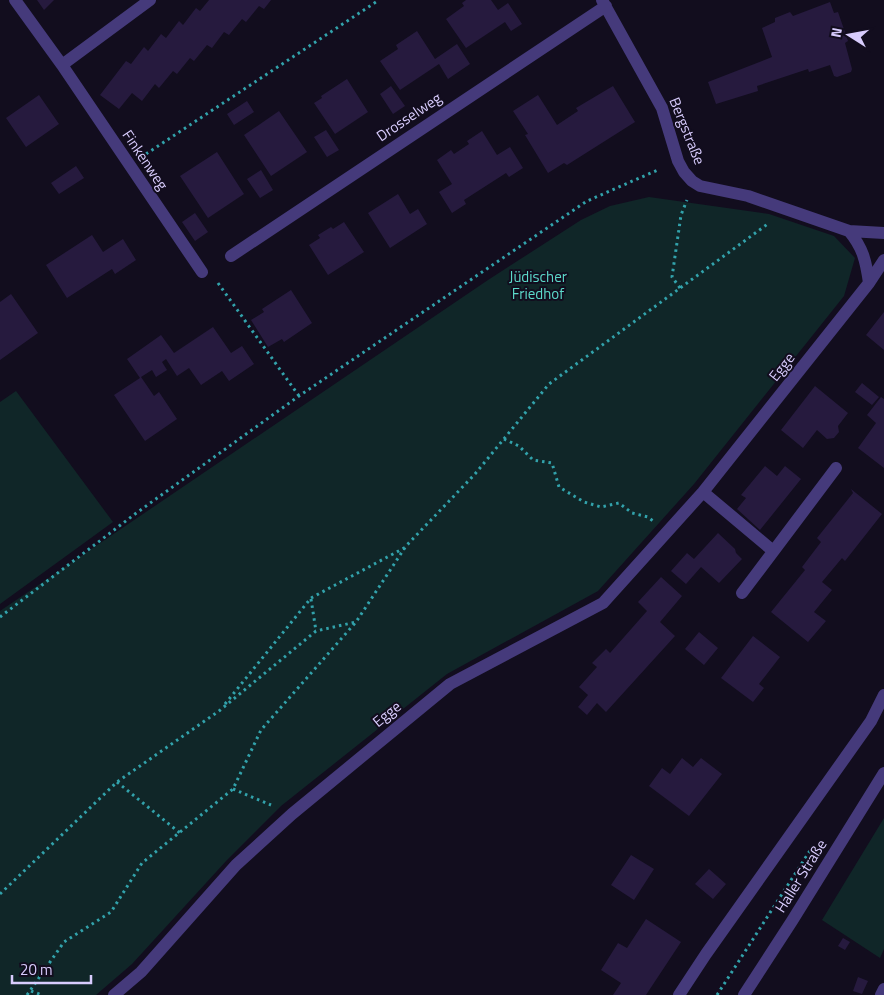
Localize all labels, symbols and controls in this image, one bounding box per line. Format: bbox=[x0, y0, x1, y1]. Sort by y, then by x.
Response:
north arrow bbox=[824, 10, 874, 60]
text: N bbox=[825, 26, 847, 39]
street label: Drosselweg bbox=[372, 86, 446, 147]
street label: Bergstraße bbox=[664, 94, 711, 168]
street label: Finkenweg bbox=[117, 125, 174, 195]
park label: Jüdischer Friedhof bbox=[509, 265, 567, 305]
street label: Egge bbox=[763, 347, 800, 386]
street label: Egge bbox=[367, 695, 406, 732]
street label: Haller Straße bbox=[769, 835, 832, 917]
scale bar bbox=[12, 952, 91, 984]
text: 20 m bbox=[20, 958, 53, 981]

